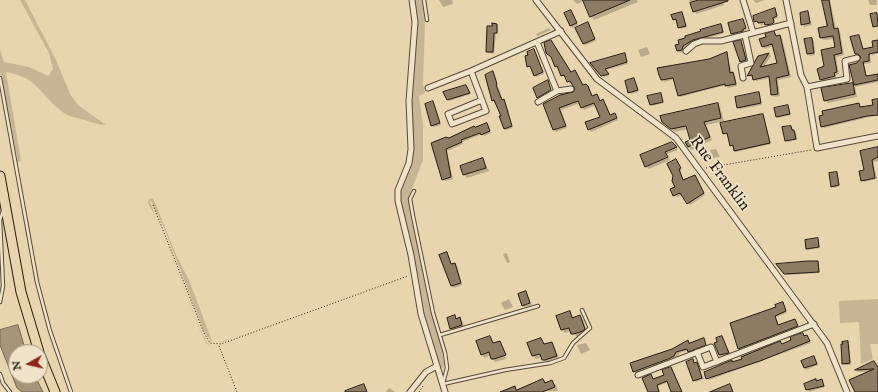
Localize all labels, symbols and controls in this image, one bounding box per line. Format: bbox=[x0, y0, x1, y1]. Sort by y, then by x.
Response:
street label: Rue Franklin bbox=[685, 133, 753, 215]
north arrow bbox=[8, 344, 48, 384]
text: N bbox=[10, 360, 25, 371]

